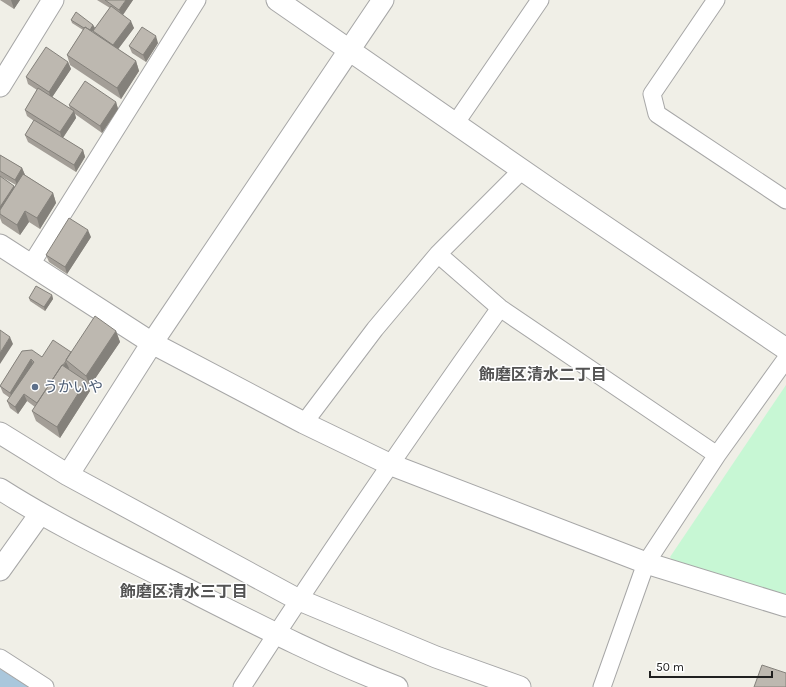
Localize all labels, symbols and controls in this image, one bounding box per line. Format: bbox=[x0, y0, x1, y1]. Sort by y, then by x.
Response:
district label: 飾磨区清水二丁目 bbox=[479, 365, 607, 384]
place label: うかいや bbox=[43, 378, 103, 396]
marker: うかいや bbox=[30, 382, 40, 392]
district label: 飾磨区清水三丁目 bbox=[120, 582, 248, 601]
scale bar bbox=[650, 653, 772, 679]
text: 50 m bbox=[656, 660, 684, 674]

